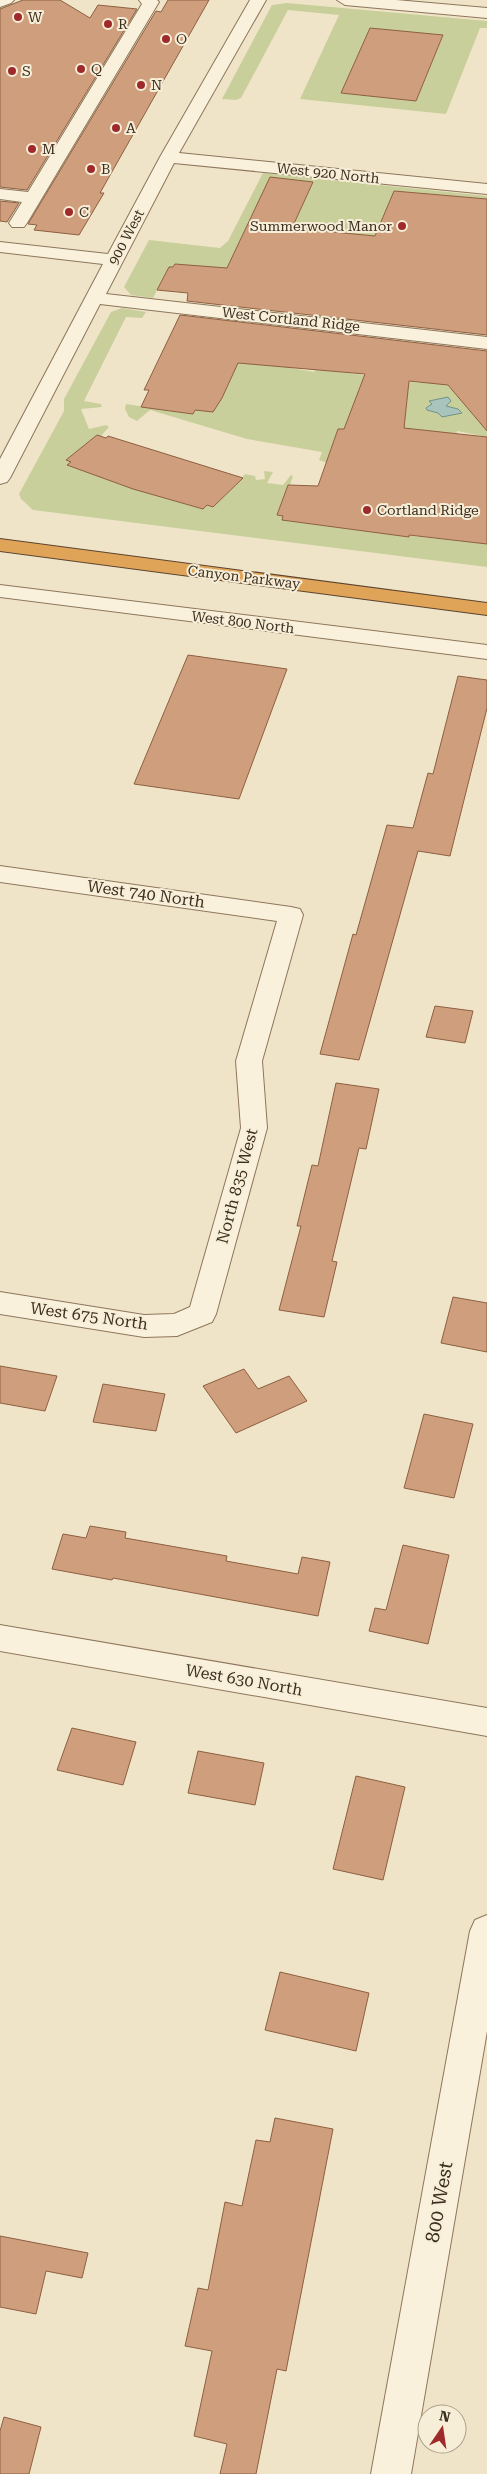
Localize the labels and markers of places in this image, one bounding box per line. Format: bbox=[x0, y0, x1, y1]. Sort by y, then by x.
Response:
place label: W bbox=[28, 9, 43, 25]
marker: W bbox=[12, 11, 24, 23]
place label: R bbox=[118, 16, 128, 32]
marker: R bbox=[102, 18, 114, 30]
place label: O bbox=[176, 31, 187, 47]
marker: O bbox=[160, 33, 172, 45]
place label: Q bbox=[91, 61, 102, 77]
place label: S bbox=[22, 63, 31, 79]
marker: Q bbox=[75, 63, 87, 75]
marker: S bbox=[6, 65, 18, 77]
place label: N bbox=[151, 77, 162, 93]
marker: N bbox=[135, 79, 147, 91]
place label: A bbox=[126, 120, 136, 136]
marker: A bbox=[110, 122, 122, 134]
place label: M bbox=[42, 141, 55, 157]
marker: M bbox=[26, 143, 38, 155]
place label: B bbox=[101, 161, 110, 177]
marker: B bbox=[85, 163, 97, 175]
place label: C bbox=[79, 204, 89, 220]
marker: C bbox=[63, 206, 75, 218]
place label: Summerwood Manor bbox=[250, 218, 392, 234]
marker: Summerwood Manor bbox=[396, 220, 408, 232]
place label: Cortland Ridge bbox=[377, 502, 479, 518]
marker: Cortland Ridge bbox=[361, 504, 373, 516]

